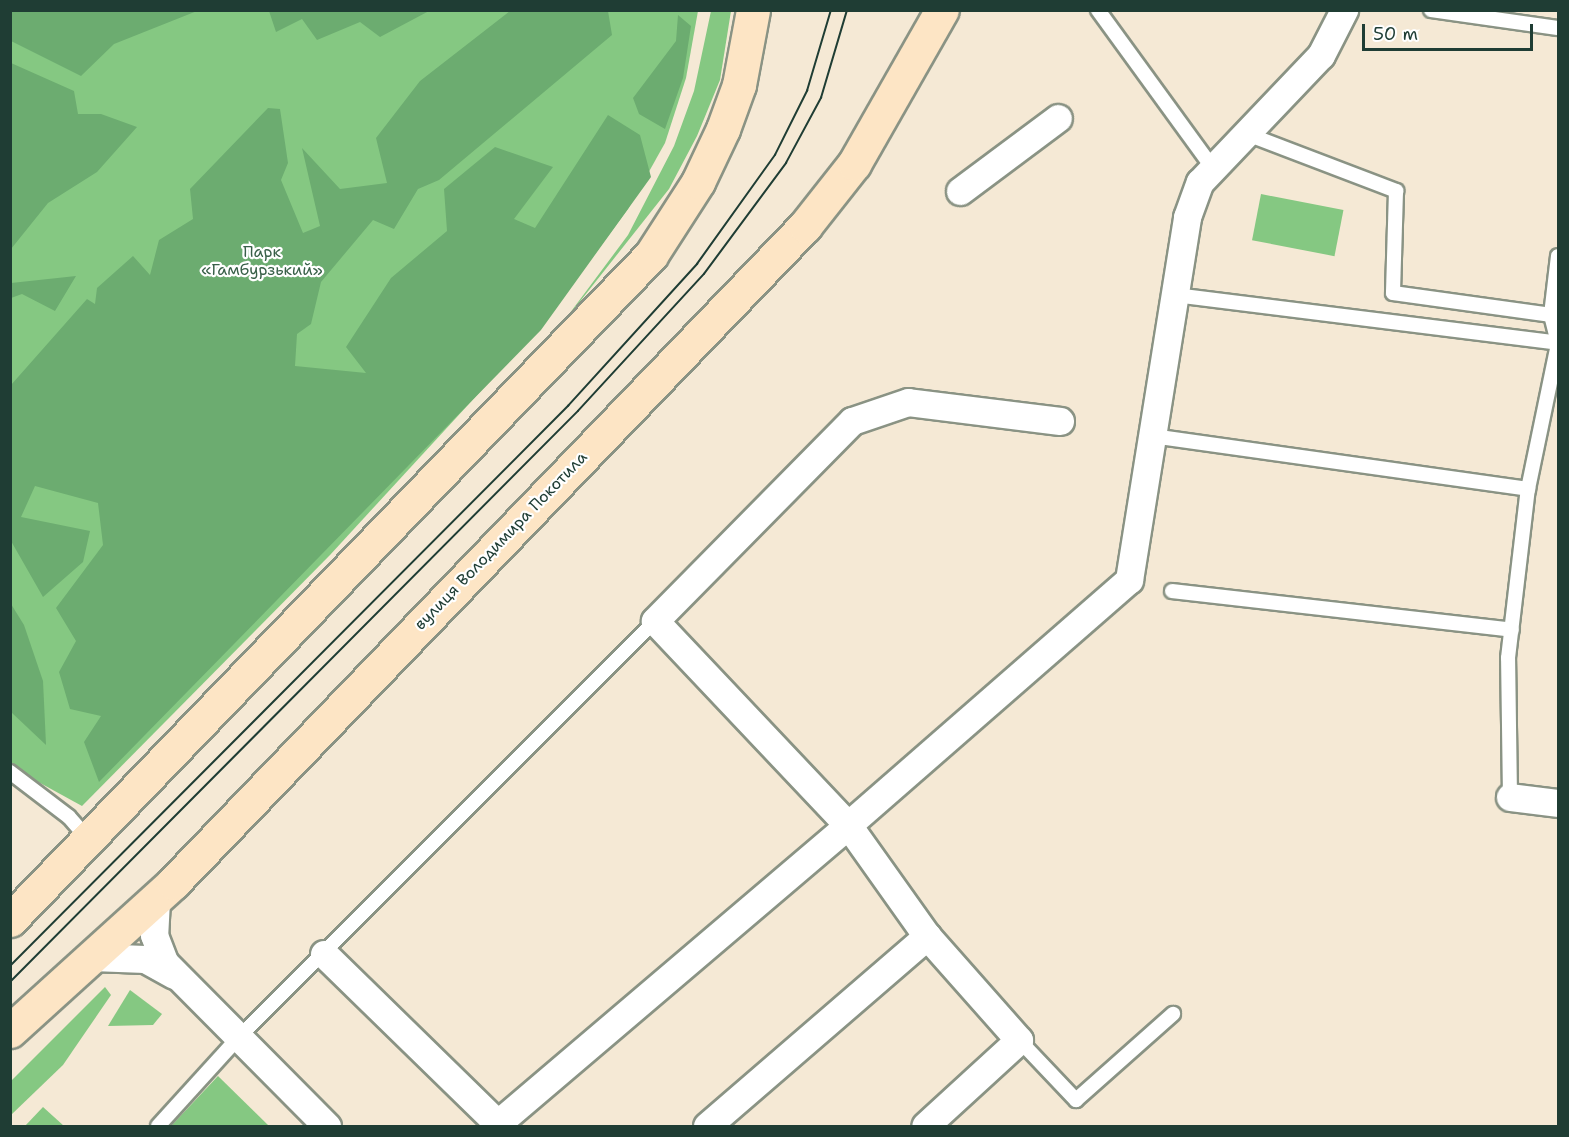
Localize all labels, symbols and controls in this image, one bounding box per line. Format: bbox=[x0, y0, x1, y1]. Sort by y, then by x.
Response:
scale bar bbox=[1365, 12, 1536, 50]
text: 50 m bbox=[1373, 22, 1418, 46]
park label: Парк «Гамбурзький» bbox=[201, 242, 323, 280]
street label: вулиця Володимира Покотила bbox=[411, 448, 591, 634]

